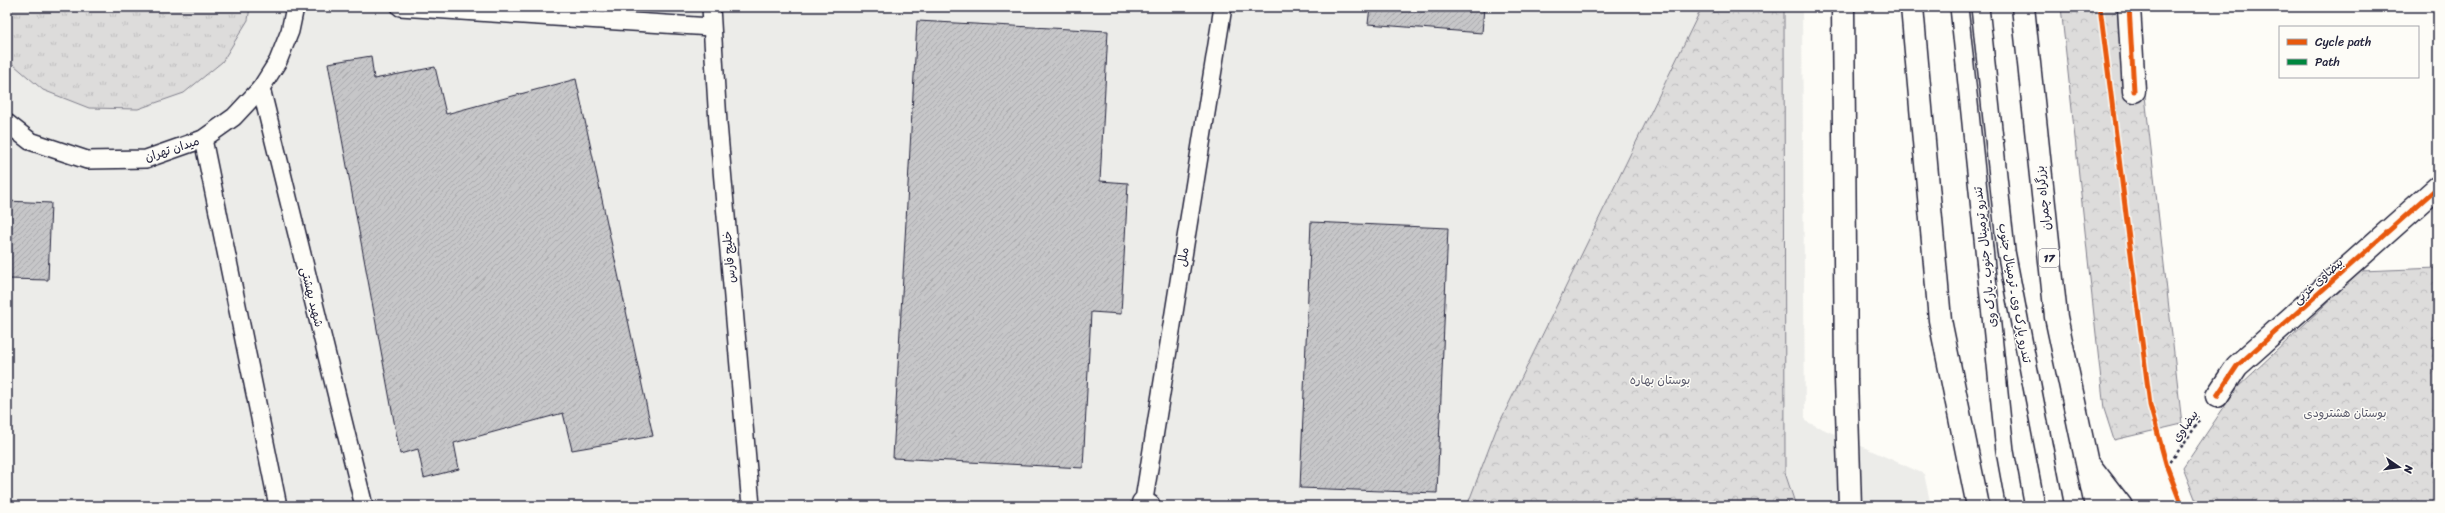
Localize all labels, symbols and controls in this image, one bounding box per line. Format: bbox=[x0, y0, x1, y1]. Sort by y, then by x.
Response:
legend bbox=[2279, 26, 2419, 78]
text: Cycle path bbox=[2315, 31, 2371, 53]
text: Path bbox=[2315, 51, 2340, 73]
street label: میدان تهران bbox=[142, 130, 202, 168]
street label: بزرگراه چمران bbox=[2029, 164, 2057, 232]
street label: تندرو ترمینال جنوب ـ پارک وی bbox=[1967, 185, 2003, 328]
street label: تندرو پارک وی ـ ترمینال جنوب bbox=[1992, 221, 2038, 365]
street label: خلیج فارس bbox=[716, 230, 742, 284]
street label: ملل bbox=[1171, 246, 1195, 268]
road number: 17 bbox=[2039, 249, 2059, 267]
street label: بیضاوی غربی bbox=[2287, 252, 2349, 310]
street label: شهید بهشتی bbox=[294, 265, 330, 329]
park label: بوستان بهاره bbox=[1630, 369, 1690, 391]
park label: بوستان هشترودی bbox=[2304, 402, 2386, 424]
street label: بیضاوی bbox=[2166, 405, 2204, 447]
north arrow bbox=[2379, 447, 2419, 487]
text: N bbox=[2398, 462, 2419, 475]

